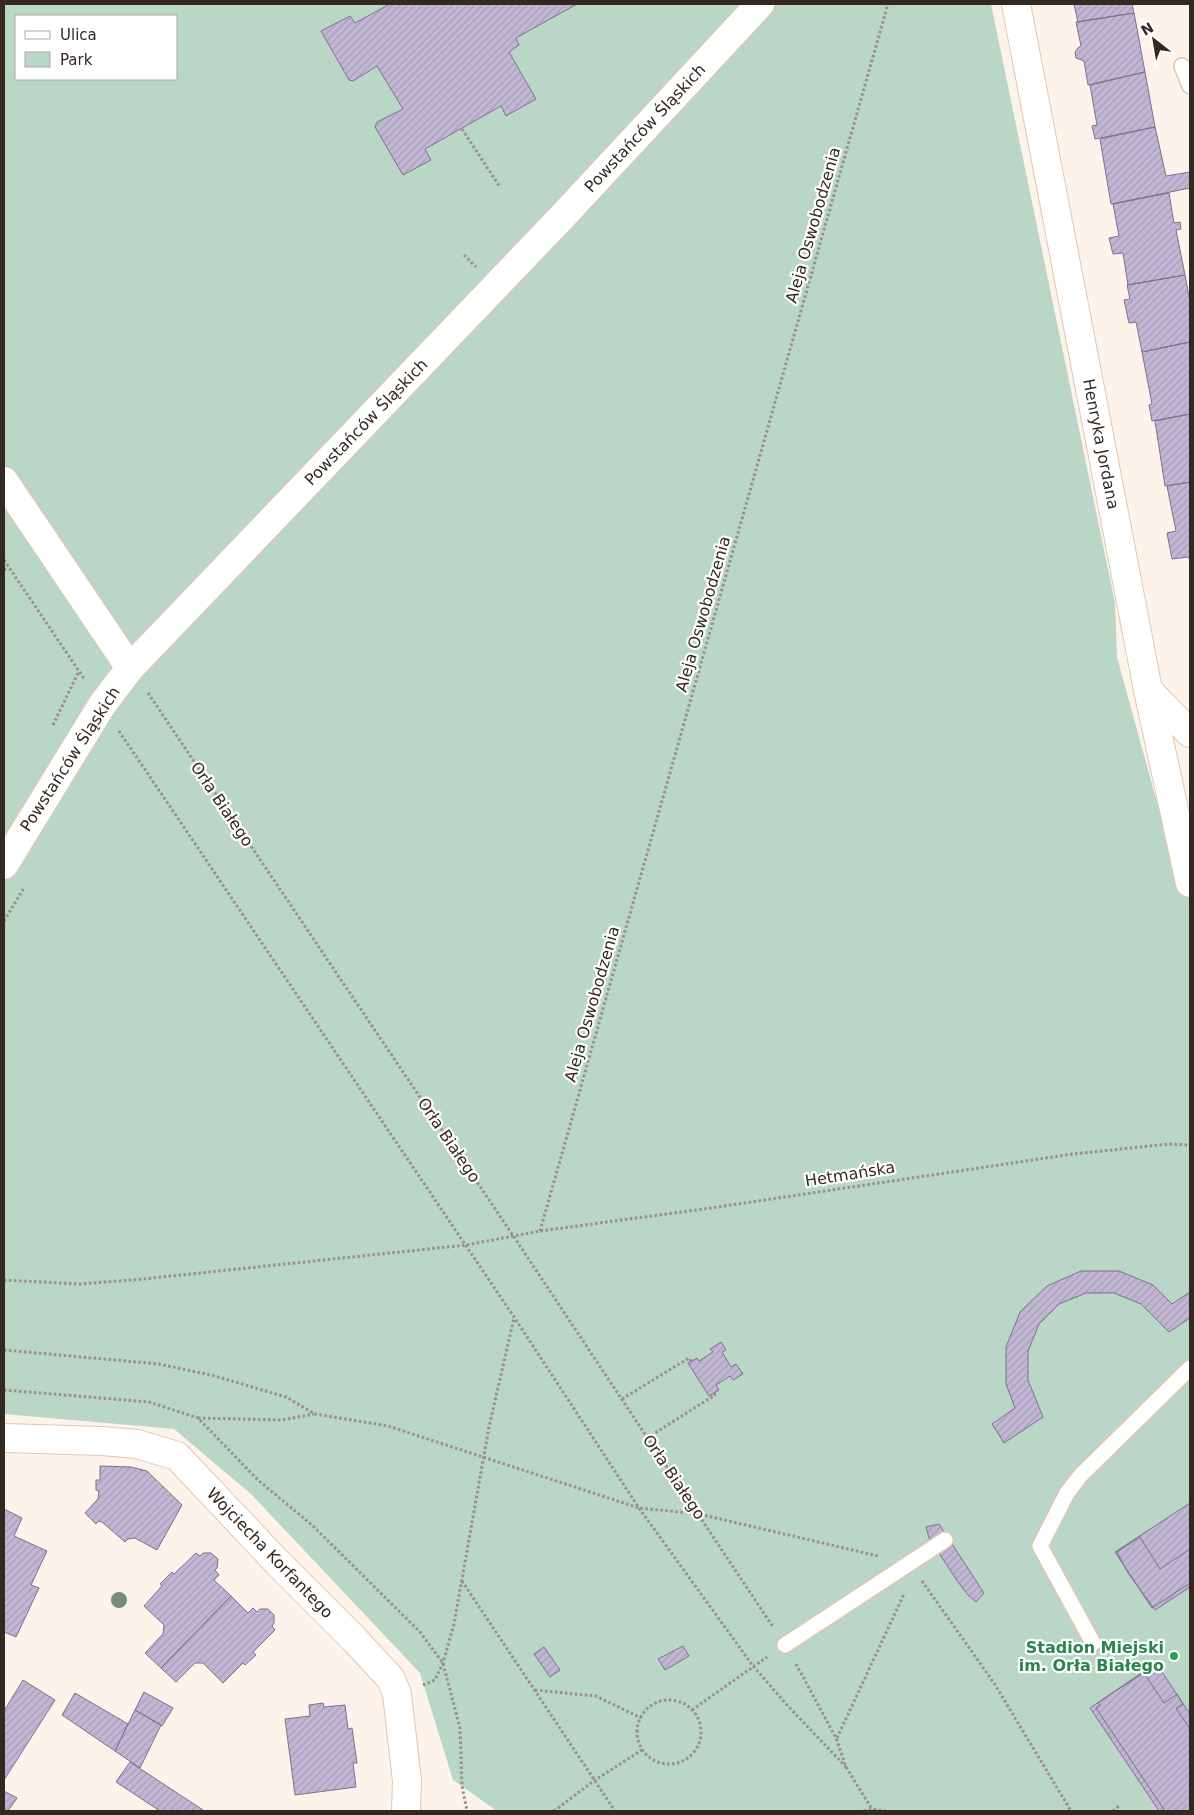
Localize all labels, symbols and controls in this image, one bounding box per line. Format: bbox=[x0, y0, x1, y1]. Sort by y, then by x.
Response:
legend bbox=[15, 15, 178, 80]
north arrow bbox=[1129, 15, 1179, 65]
text: N bbox=[1138, 19, 1156, 39]
text: Ulica bbox=[60, 26, 97, 44]
text: Park bbox=[60, 51, 93, 69]
street label: Powstańców Śląskich bbox=[581, 60, 709, 196]
street label: Aleja Oswobodzenia bbox=[782, 145, 844, 305]
street label: Powstańców Śląskich bbox=[301, 355, 431, 489]
street label: Henryka Jordana bbox=[1079, 377, 1123, 511]
street label: Aleja Oswobodzenia bbox=[672, 534, 734, 694]
street label: Powstańców Śląskich bbox=[16, 683, 124, 835]
street label: Orła Białego bbox=[187, 758, 257, 850]
street label: Aleja Oswobodzenia bbox=[561, 924, 623, 1084]
street label: Orła Białego bbox=[414, 1094, 484, 1186]
street label: Hetmańska bbox=[804, 1158, 896, 1190]
street label: Orła Białego bbox=[639, 1431, 709, 1523]
street label: Wojciecha Korfantego bbox=[203, 1484, 337, 1622]
place label: Stadion Miejski im. Orła Białego bbox=[1019, 1638, 1164, 1675]
marker: Stadion Miejski im. Orła Białego bbox=[1168, 1650, 1180, 1662]

